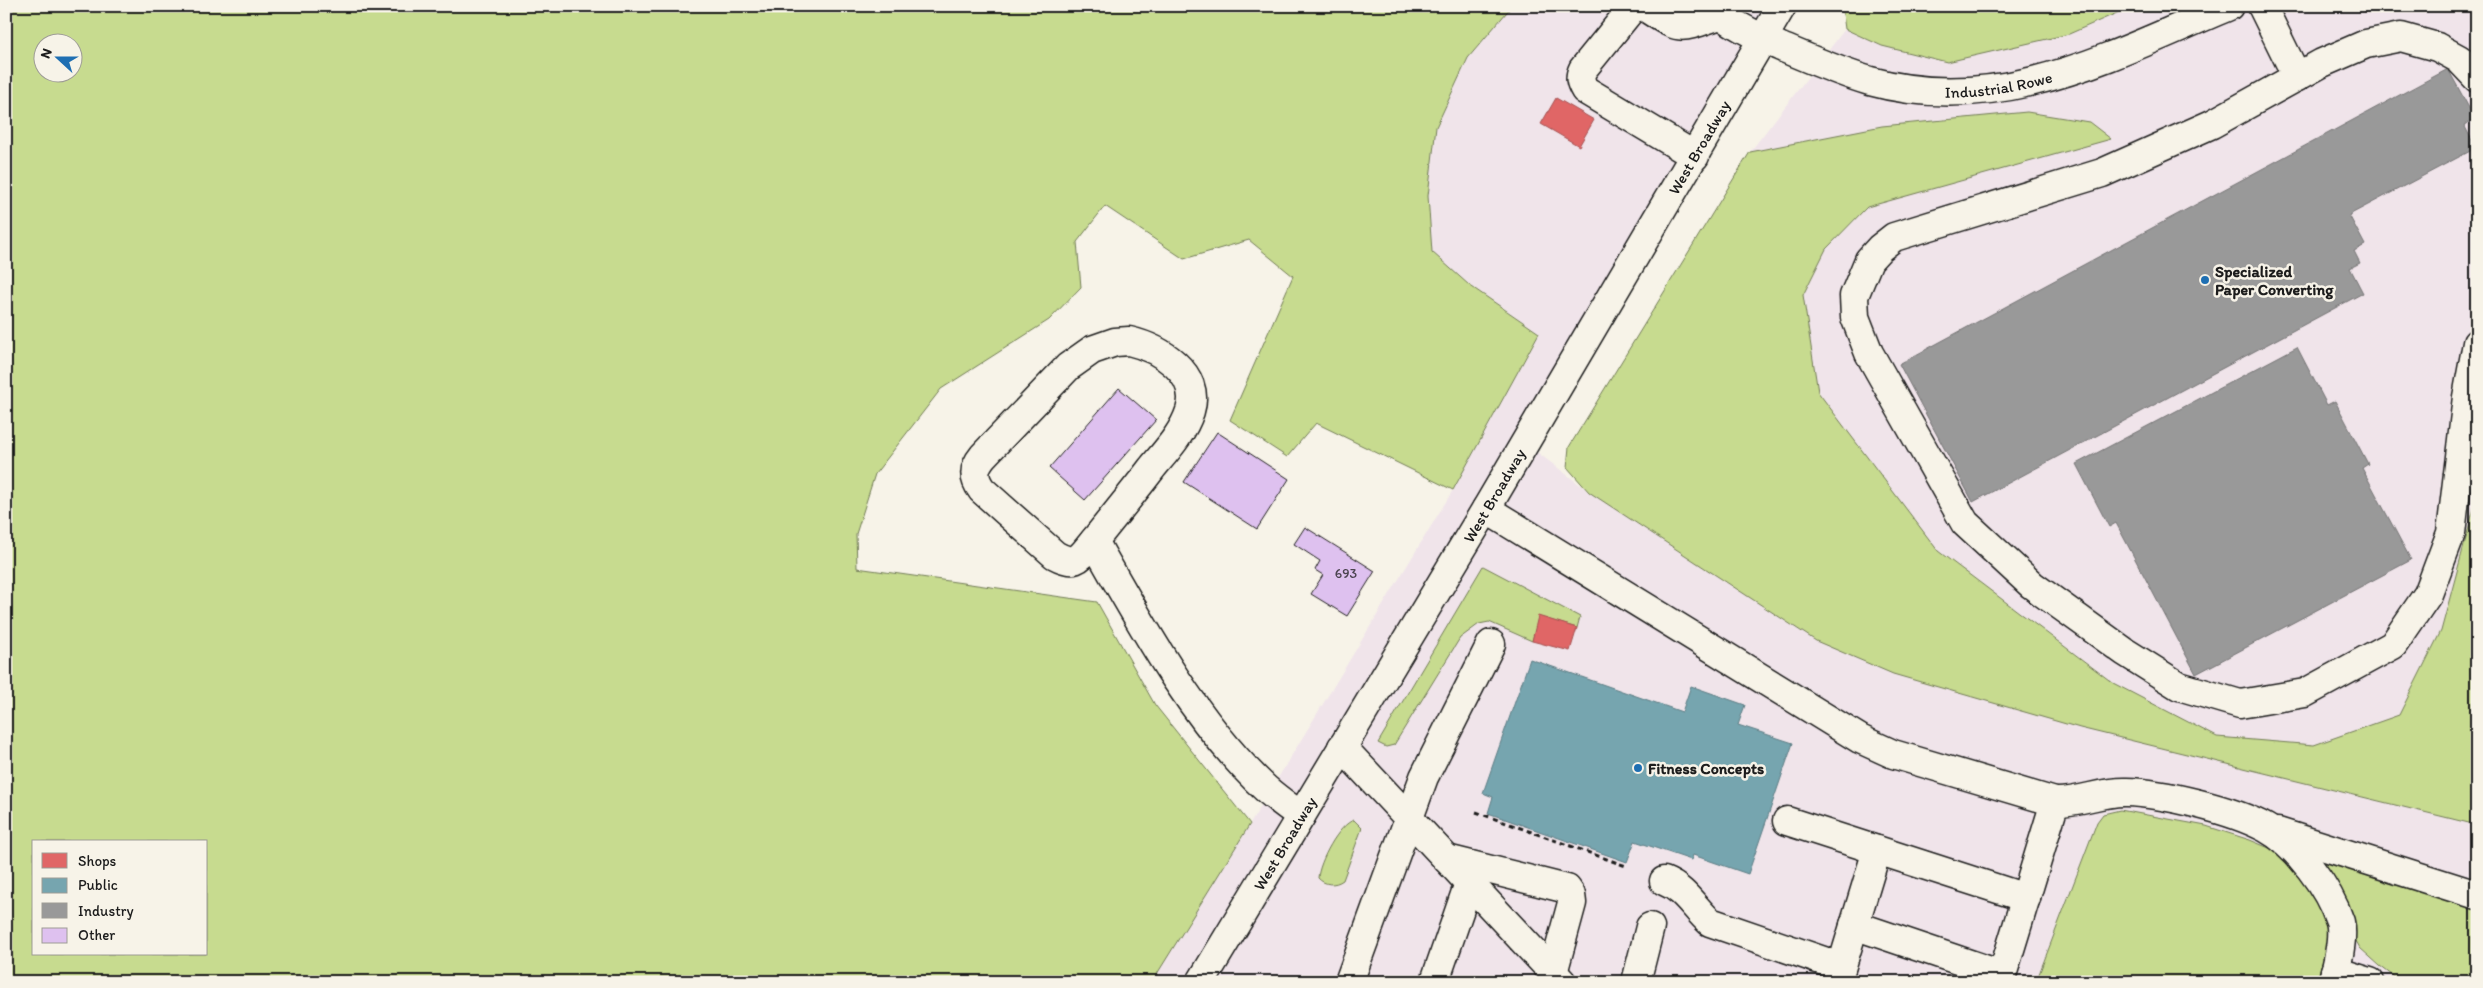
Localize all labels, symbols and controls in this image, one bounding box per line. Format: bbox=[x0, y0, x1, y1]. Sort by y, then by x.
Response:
north arrow bbox=[32, 32, 82, 82]
text: N bbox=[37, 46, 56, 61]
street label: Industrial Rowe bbox=[1945, 67, 2054, 101]
street label: West Broadway bbox=[1664, 96, 1734, 198]
place label: Specialized Paper Converting bbox=[2215, 262, 2334, 300]
marker: Specialized Paper Converting bbox=[2199, 274, 2211, 286]
street label: West Broadway bbox=[1459, 444, 1529, 546]
house number: 693 bbox=[1335, 565, 1358, 582]
place label: Fitness Concepts bbox=[1648, 759, 1764, 779]
marker: Fitness Concepts bbox=[1632, 762, 1644, 774]
street label: West Broadway bbox=[1249, 793, 1320, 894]
legend bbox=[32, 840, 208, 956]
text: Shops bbox=[78, 852, 117, 870]
text: Public bbox=[78, 876, 118, 894]
text: Industry bbox=[78, 902, 134, 920]
text: Other bbox=[78, 926, 115, 944]

